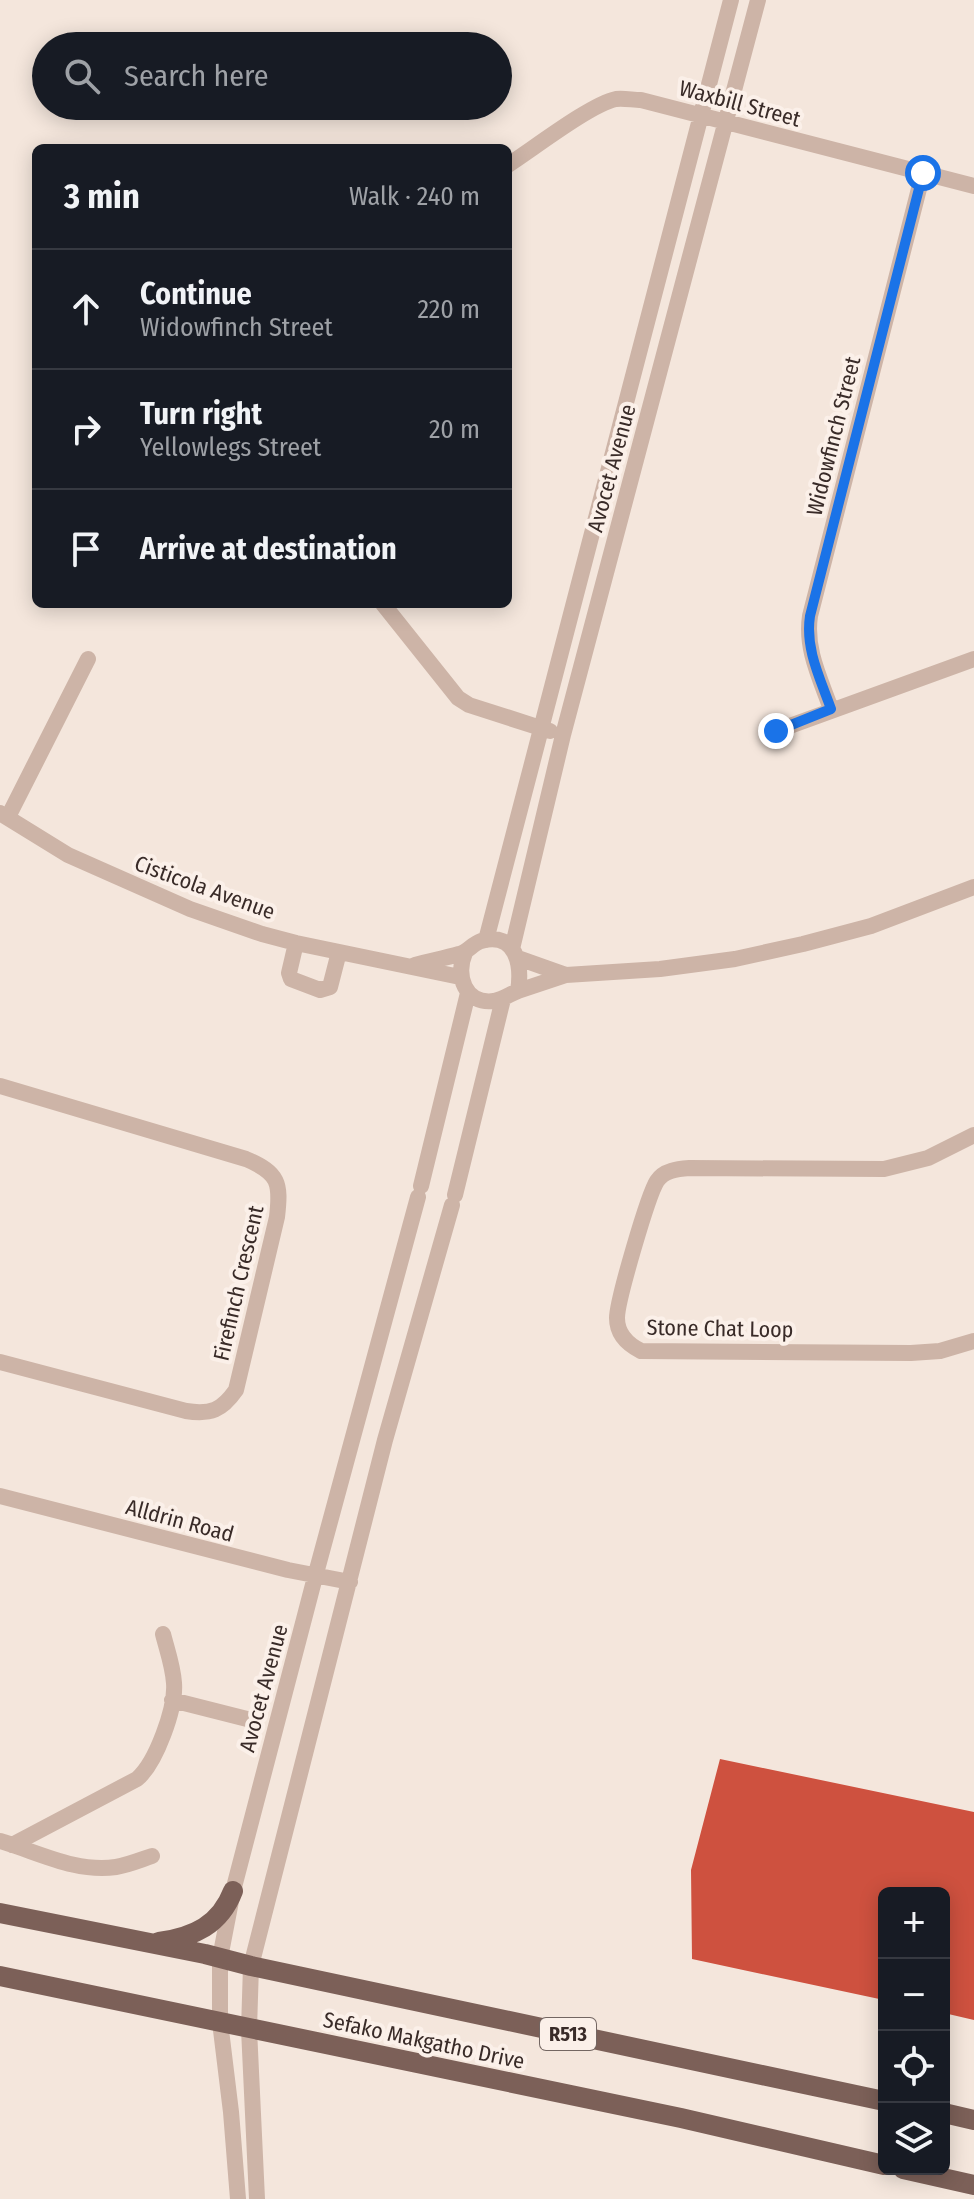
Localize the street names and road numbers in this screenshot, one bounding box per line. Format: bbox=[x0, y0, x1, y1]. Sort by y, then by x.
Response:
street label: Waxbill Street bbox=[676, 74, 804, 133]
street label: Widowfinch Street bbox=[801, 353, 867, 519]
street label: Avocet Avenue bbox=[581, 401, 641, 535]
street label: Cisticola Avenue bbox=[131, 850, 279, 925]
street label: Firefinch Crescent bbox=[208, 1202, 270, 1363]
street label: Stone Chat Loop bbox=[646, 1314, 794, 1343]
street label: Alldrin Road bbox=[123, 1493, 237, 1548]
street label: Avocet Avenue bbox=[233, 1621, 293, 1755]
street label: Sefako Makgatho Drive bbox=[321, 2006, 527, 2075]
road number: R513 bbox=[540, 2018, 596, 2050]

